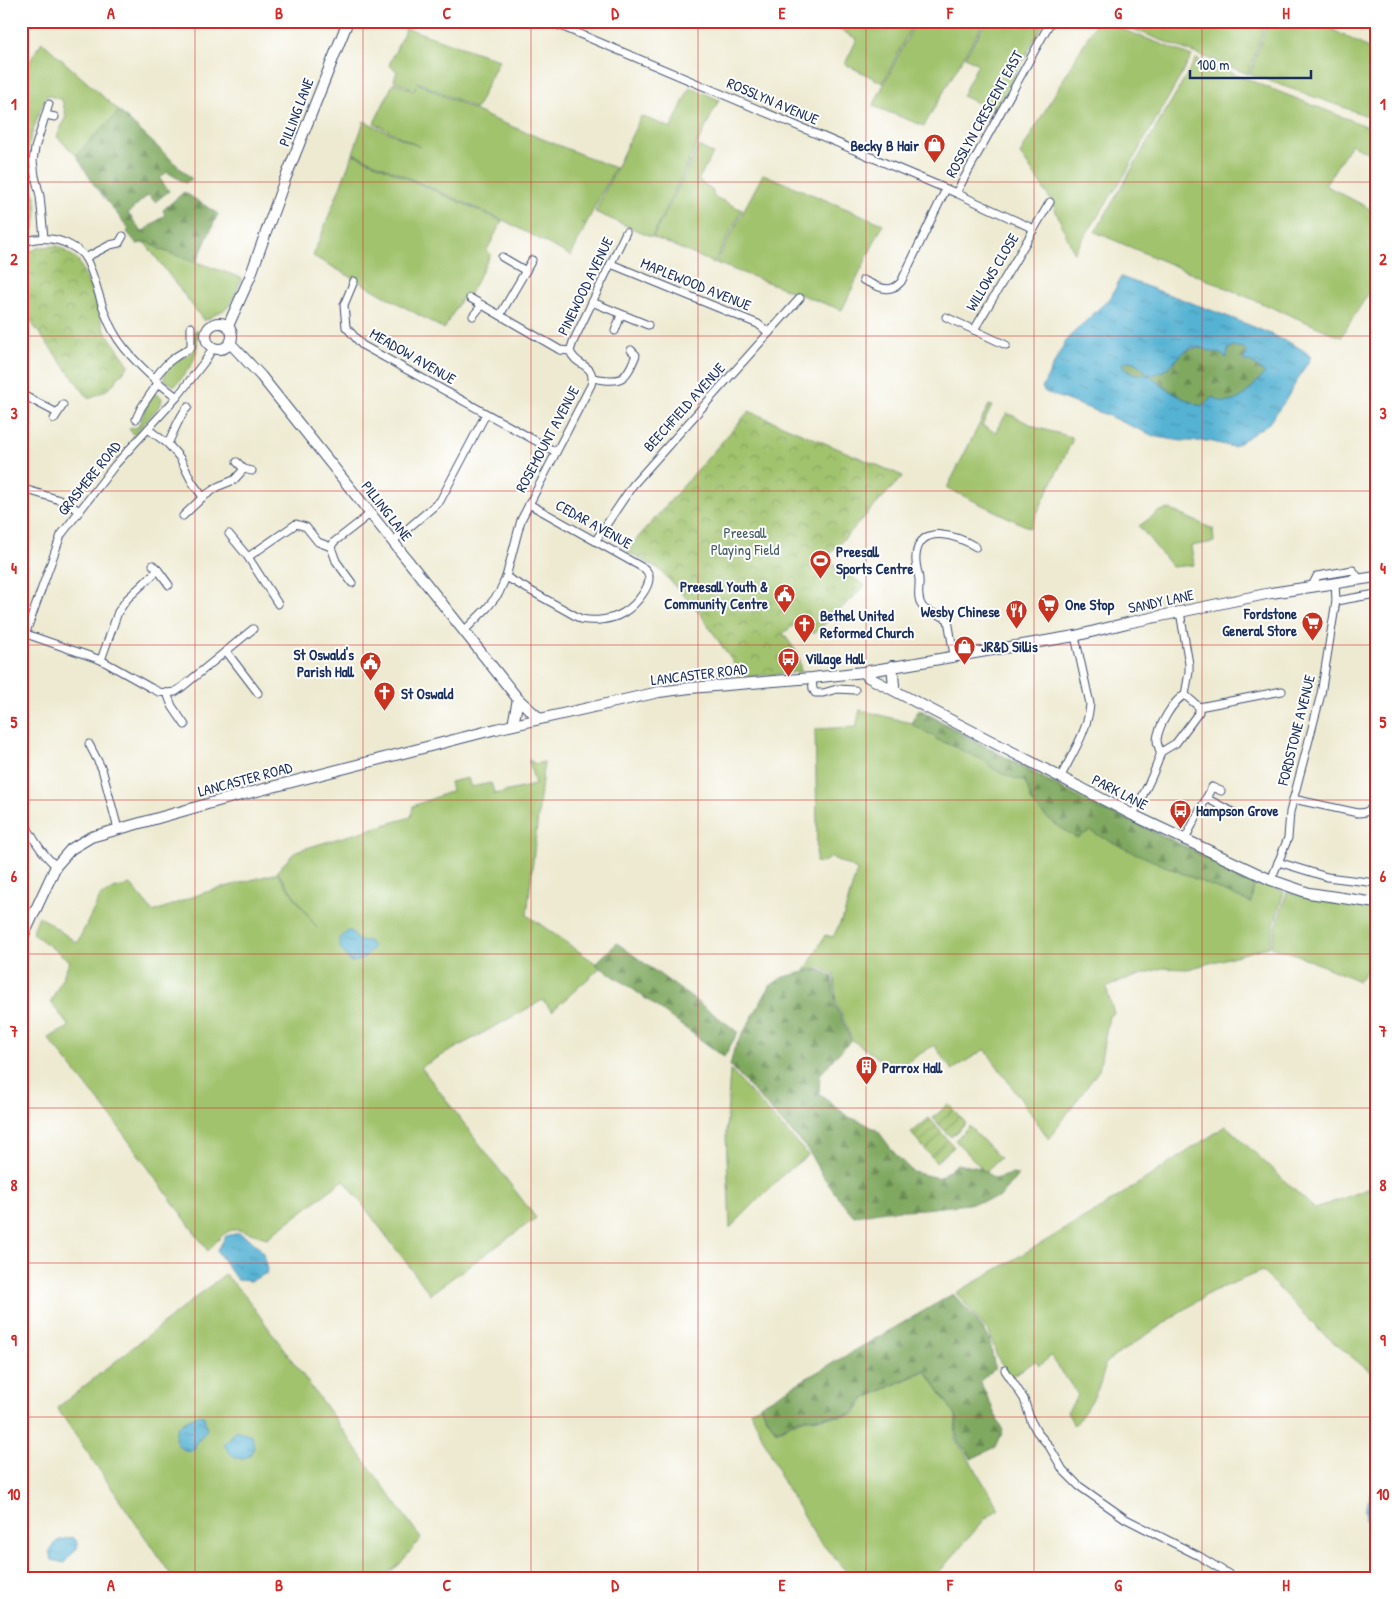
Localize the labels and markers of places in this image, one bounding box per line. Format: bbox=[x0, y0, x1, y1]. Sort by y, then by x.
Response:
shop icon: Becky B Hair bbox=[923, 133, 947, 164]
place label: Becky B Hair bbox=[850, 135, 919, 157]
place label: Preesall Sports Centre bbox=[836, 541, 913, 580]
sports icon: Preesall Sports Centre bbox=[808, 548, 832, 579]
place label: Preesall Youth & Community Centre bbox=[664, 576, 768, 615]
public building icon: Preesall Youth & Community Centre bbox=[772, 583, 796, 614]
supermarket icon: One Stop bbox=[1037, 592, 1061, 623]
place label: One Stop bbox=[1065, 594, 1115, 616]
restaurant icon: Wesby Chinese bbox=[1004, 599, 1028, 630]
place label: Wesby Chinese bbox=[921, 601, 1000, 623]
place label: Fordstone General Store bbox=[1222, 603, 1297, 641]
place label: Bethel United Reformed Church bbox=[820, 605, 915, 643]
supermarket icon: Fordstone General Store bbox=[1301, 610, 1325, 641]
church icon: Bethel United Reformed Church bbox=[792, 612, 816, 643]
shop icon: JR&D Sillis bbox=[953, 634, 977, 665]
place label: JR&D Sillis bbox=[981, 636, 1038, 657]
place label: St Oswald's Parish Hall bbox=[293, 644, 355, 682]
bus stop icon: Village Hall bbox=[777, 646, 801, 677]
place label: Village Hall bbox=[805, 648, 865, 670]
public building icon: St Oswald's Parish Hall bbox=[358, 651, 382, 682]
church icon: St Oswald bbox=[373, 681, 397, 712]
place label: St Oswald bbox=[401, 683, 453, 704]
bus stop icon: Hampson Grove bbox=[1168, 798, 1192, 829]
place label: Hampson Grove bbox=[1196, 800, 1279, 822]
building icon: Parrox Hall bbox=[854, 1055, 878, 1086]
place label: Parrox Hall bbox=[882, 1057, 943, 1078]

